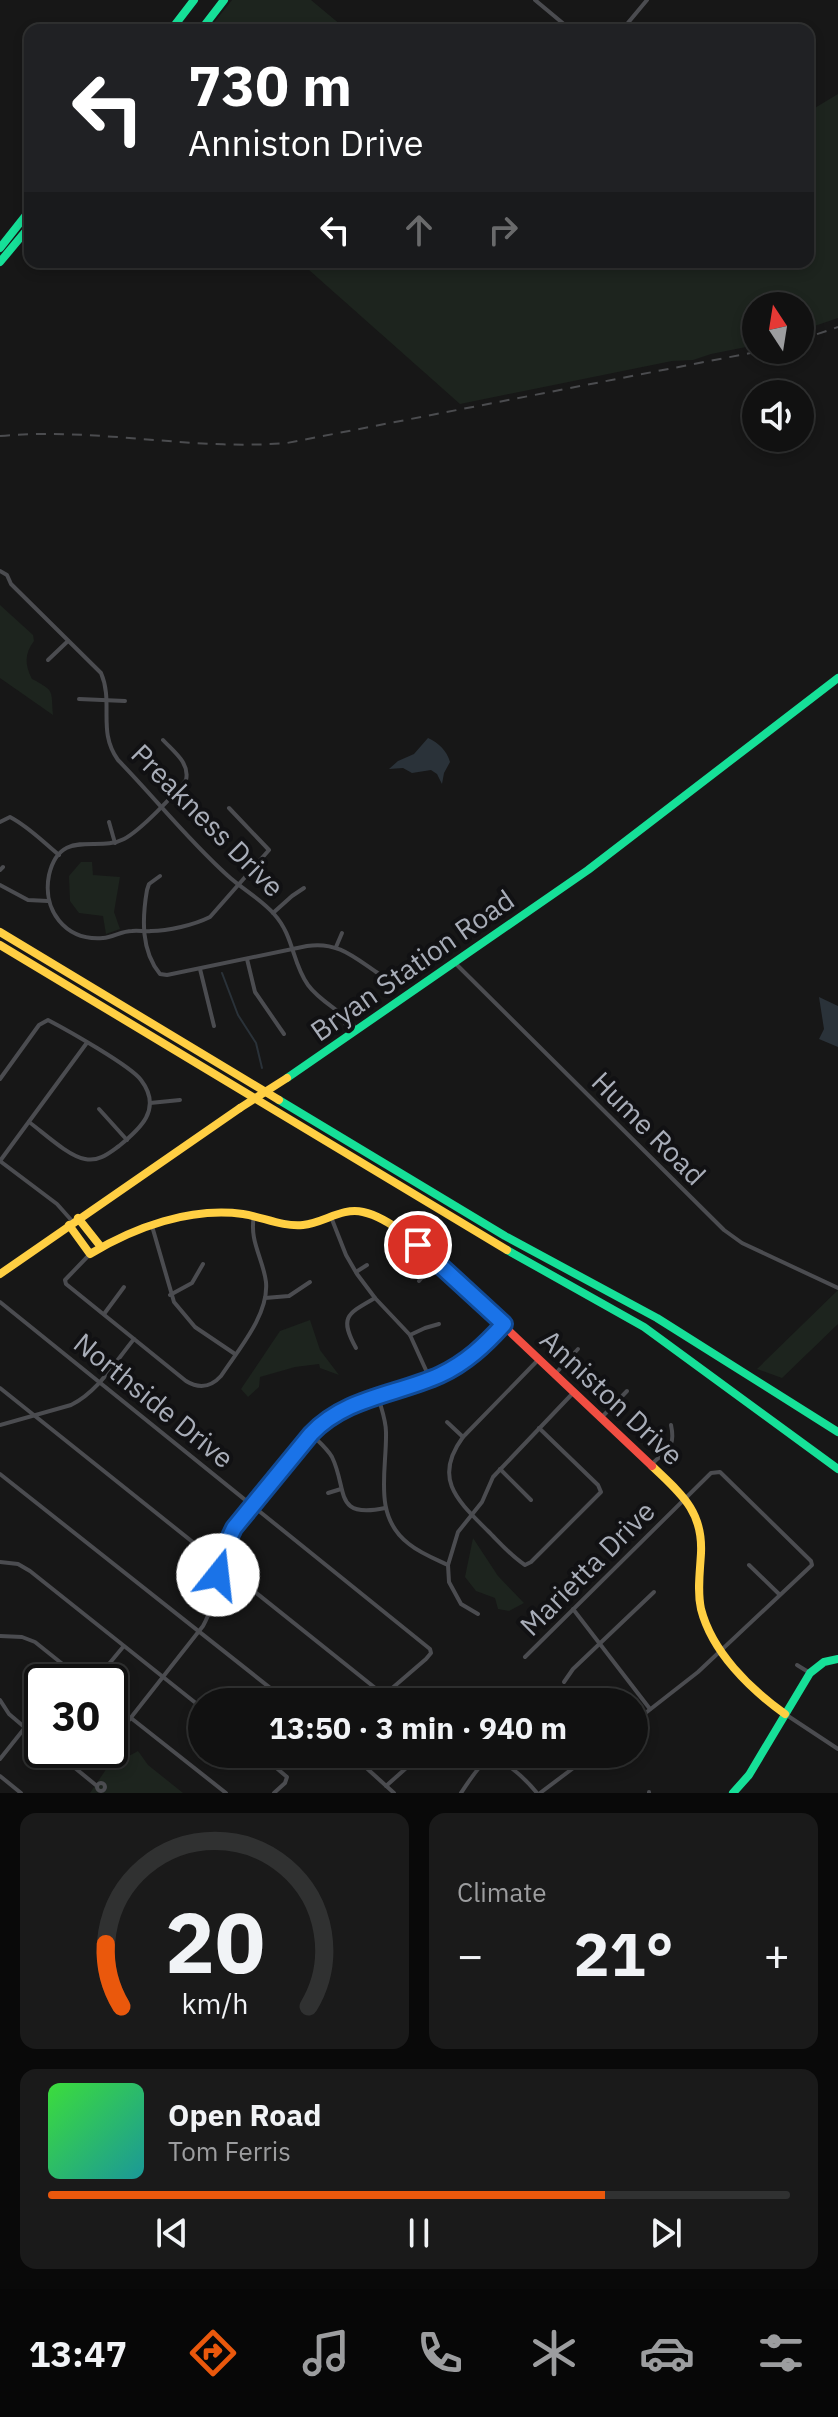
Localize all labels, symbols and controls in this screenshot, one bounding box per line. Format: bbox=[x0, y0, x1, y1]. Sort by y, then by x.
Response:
text: 730 m bbox=[188, 49, 352, 121]
icon: left bbox=[56, 56, 160, 160]
text: Anniston Drive bbox=[188, 119, 423, 166]
icon: left bbox=[313, 208, 357, 252]
icon: ahead bbox=[397, 208, 441, 252]
icon: right bbox=[481, 208, 525, 252]
north arrow bbox=[742, 292, 814, 364]
map controls bbox=[742, 292, 814, 452]
button: sound bbox=[742, 380, 814, 452]
street label: Preakness Drive bbox=[124, 736, 292, 904]
street label: Bryan Station Road bbox=[303, 881, 521, 1049]
street label: Hume Road bbox=[584, 1063, 714, 1193]
pin bbox=[384, 1211, 452, 1279]
icon: arrive bbox=[396, 1223, 440, 1267]
street label: Anniston Drive bbox=[532, 1321, 692, 1473]
street label: Northside Drive bbox=[66, 1324, 242, 1476]
street label: Marietta Drive bbox=[512, 1493, 662, 1643]
position arrow bbox=[176, 1533, 260, 1617]
speed limit sign: 30 bbox=[24, 1664, 128, 1768]
text: 13:50 · 3 min · 940 m bbox=[269, 1708, 567, 1747]
text: Climate bbox=[457, 1875, 547, 1909]
text: 20 bbox=[165, 1888, 264, 1996]
text: 21° bbox=[573, 1914, 674, 1993]
text: − bbox=[457, 1926, 483, 1983]
text: + bbox=[764, 1926, 790, 1983]
text: km/h bbox=[181, 1985, 248, 2022]
text: Open Road bbox=[168, 2095, 321, 2134]
text: Tom Ferris bbox=[168, 2134, 291, 2168]
icon: previous bbox=[150, 2211, 194, 2255]
icon: pause bbox=[397, 2211, 441, 2255]
icon: next bbox=[644, 2211, 688, 2255]
icon: directions bbox=[185, 2325, 241, 2381]
icon: music bbox=[298, 2325, 354, 2381]
icon: phone bbox=[412, 2325, 468, 2381]
icon: climate bbox=[526, 2325, 582, 2381]
icon: car bbox=[639, 2325, 695, 2381]
icon: filters bbox=[753, 2325, 809, 2381]
text: 13:47 bbox=[29, 2330, 127, 2377]

